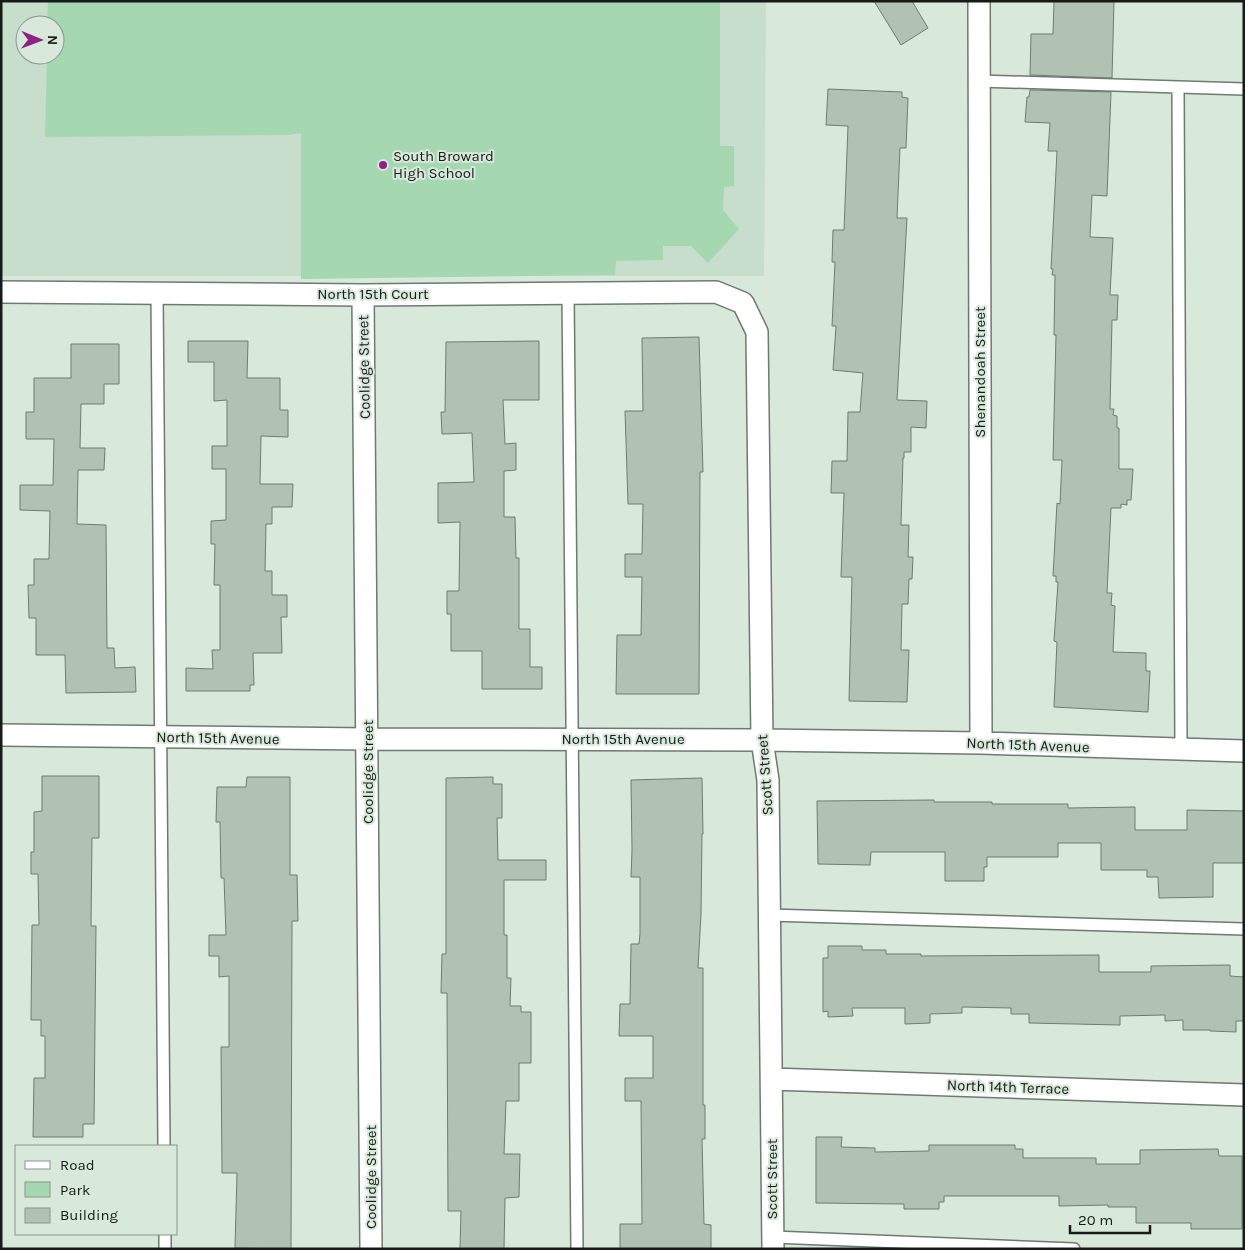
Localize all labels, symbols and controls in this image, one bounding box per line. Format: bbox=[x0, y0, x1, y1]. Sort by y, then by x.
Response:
north arrow bbox=[15, 15, 65, 65]
text: N bbox=[44, 35, 61, 45]
place label: South Broward High School bbox=[393, 147, 494, 182]
marker: South Broward High School bbox=[377, 159, 389, 171]
street label: North 15th Court bbox=[317, 285, 429, 303]
street label: Shenandoah Street bbox=[971, 306, 989, 438]
street label: Coolidge Street bbox=[354, 314, 374, 419]
street label: Coolidge Street bbox=[359, 720, 377, 824]
street label: North 15th Avenue bbox=[156, 728, 280, 748]
street label: North 15th Avenue bbox=[561, 730, 685, 748]
street label: Scott Street bbox=[753, 734, 777, 816]
street label: North 15th Avenue bbox=[966, 734, 1090, 756]
street label: North 14th Terrace bbox=[947, 1076, 1069, 1098]
street label: Coolidge Street bbox=[362, 1125, 380, 1229]
street label: Scott Street bbox=[763, 1138, 781, 1220]
legend bbox=[15, 1145, 178, 1235]
text: Road bbox=[60, 1156, 95, 1174]
text: Park bbox=[60, 1181, 90, 1199]
scale bar bbox=[1070, 1202, 1150, 1234]
text: Building bbox=[60, 1206, 118, 1224]
text: 20 m bbox=[1078, 1211, 1113, 1229]

